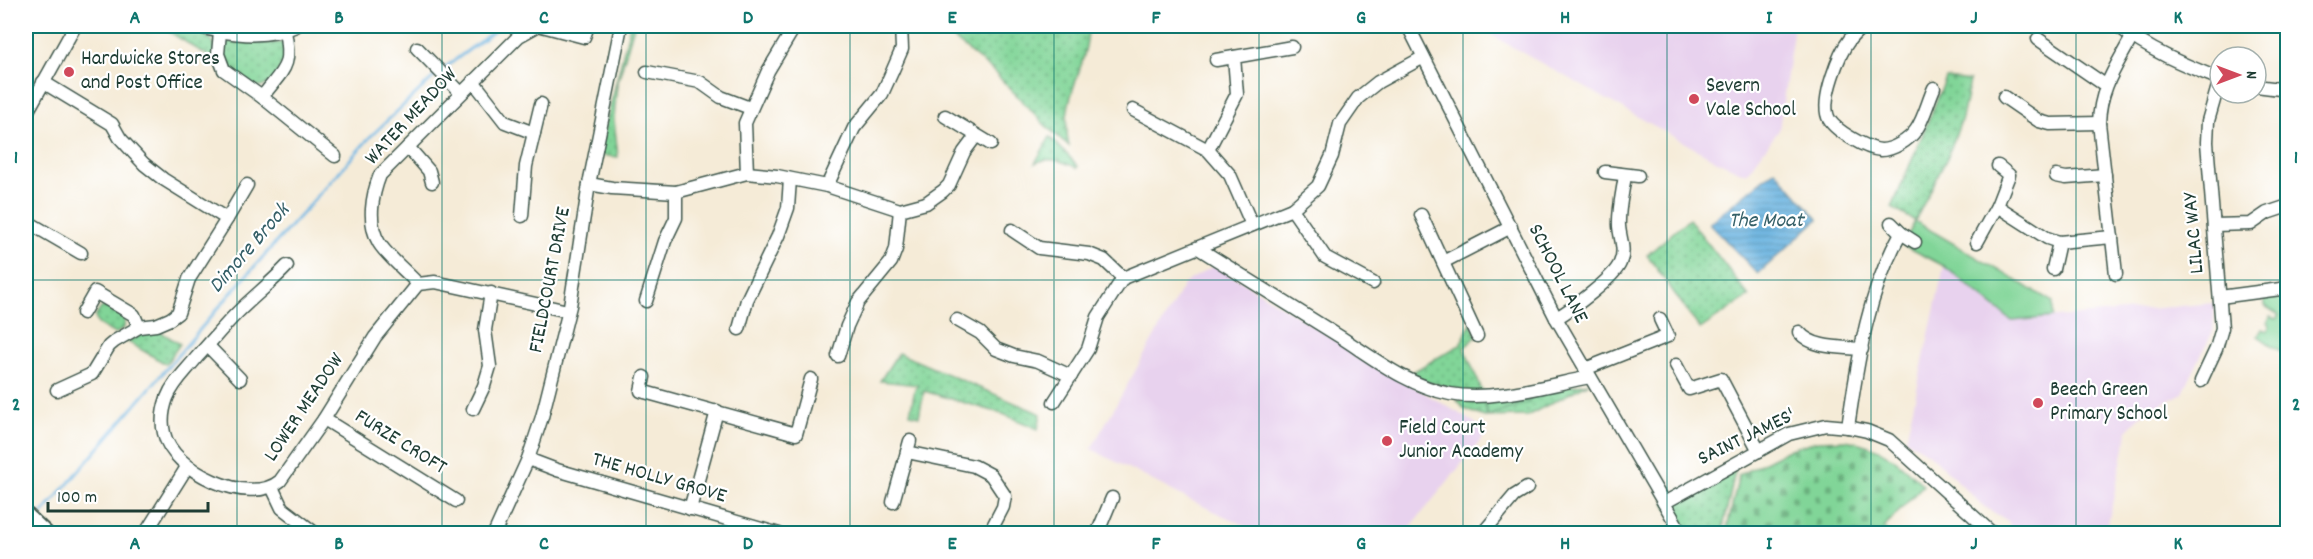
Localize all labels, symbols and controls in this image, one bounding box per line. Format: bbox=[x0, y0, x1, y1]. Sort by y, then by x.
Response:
text: A bbox=[130, 5, 141, 33]
text: B bbox=[334, 5, 344, 33]
text: C bbox=[539, 5, 549, 33]
text: D bbox=[743, 5, 754, 33]
text: E bbox=[947, 5, 957, 33]
text: F bbox=[1152, 5, 1162, 33]
text: G bbox=[1356, 5, 1366, 33]
text: H bbox=[1560, 5, 1570, 33]
text: I bbox=[1766, 5, 1773, 33]
text: J bbox=[1970, 5, 1978, 33]
text: K bbox=[2173, 5, 2183, 33]
place label: Hardwicke Stores and Post Office bbox=[81, 45, 220, 99]
north arrow bbox=[2208, 45, 2268, 105]
street label: WATER MEADOW bbox=[358, 60, 466, 173]
marker: Hardwicke Stores and Post Office bbox=[62, 65, 76, 79]
text: N bbox=[2239, 71, 2262, 79]
place label: Severn Vale School bbox=[1706, 72, 1796, 126]
marker: Severn Vale School bbox=[1687, 92, 1701, 106]
text: 1 bbox=[14, 145, 18, 173]
text: 1 bbox=[2294, 145, 2298, 173]
street label: LILAC WAY bbox=[2176, 190, 2213, 275]
water label: Dimore Brook bbox=[202, 196, 299, 301]
street label: FIELDCOURT DRIVE bbox=[522, 204, 580, 356]
water label: The Moat bbox=[1729, 206, 1805, 237]
street label: SCHOOL LANE bbox=[1519, 219, 1595, 329]
street label: LOWER MEADOW bbox=[257, 347, 353, 468]
place label: Beech Green Primary School bbox=[2050, 376, 2168, 430]
text: 2 bbox=[12, 392, 20, 420]
text: 2 bbox=[2292, 392, 2300, 420]
marker: Beech Green Primary School bbox=[2031, 396, 2045, 410]
street label: SAINT JAMES' bbox=[1693, 401, 1801, 475]
street label: FURZE CROFT bbox=[348, 403, 452, 484]
place label: Field Court Junior Academy bbox=[1399, 414, 1523, 468]
marker: Field Court Junior Academy bbox=[1380, 434, 1394, 448]
street label: THE HOLLY GROVE bbox=[588, 445, 730, 513]
scale bar bbox=[48, 475, 208, 513]
text: 100 m bbox=[57, 486, 97, 511]
text: A bbox=[130, 531, 141, 559]
text: B bbox=[334, 531, 344, 559]
text: C bbox=[539, 531, 549, 559]
text: D bbox=[743, 531, 754, 559]
text: E bbox=[947, 531, 957, 559]
text: F bbox=[1152, 531, 1162, 559]
text: G bbox=[1356, 531, 1366, 559]
text: H bbox=[1560, 531, 1570, 559]
text: I bbox=[1766, 531, 1773, 559]
text: J bbox=[1970, 531, 1978, 559]
text: K bbox=[2173, 531, 2183, 559]

